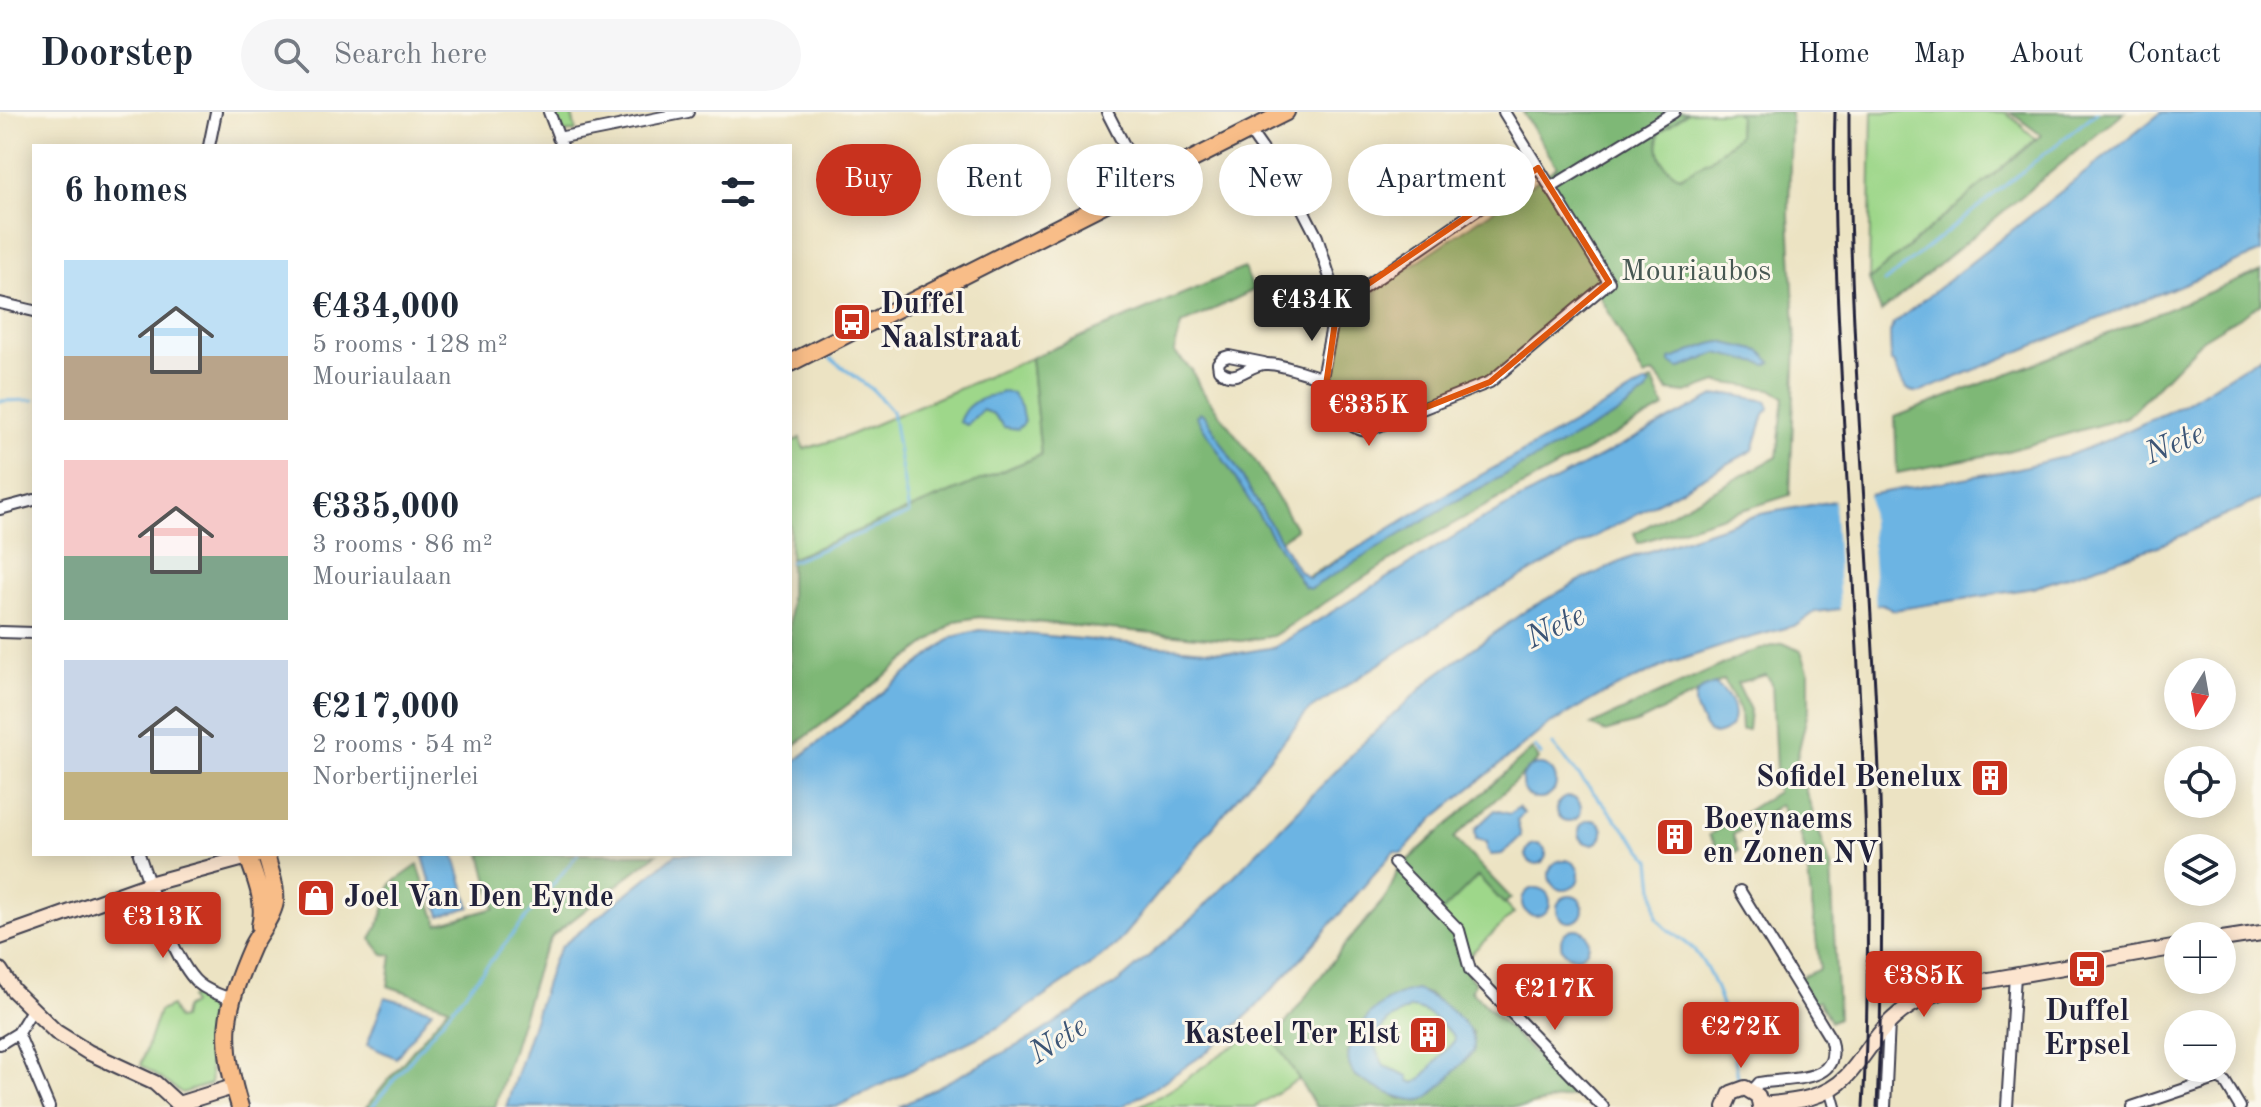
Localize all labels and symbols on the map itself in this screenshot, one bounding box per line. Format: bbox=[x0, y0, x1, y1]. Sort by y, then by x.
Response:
park label: Mouriaubos bbox=[1621, 257, 1771, 287]
pin: €434K bbox=[1256, 275, 1368, 343]
place label: Duffel Naalstraat bbox=[880, 290, 1021, 354]
bus stop icon: Duffel Naalstraat bbox=[831, 301, 873, 343]
pin: €335K bbox=[1313, 380, 1425, 448]
water label: Nete bbox=[2139, 418, 2210, 472]
water label: Nete bbox=[1520, 600, 1591, 656]
north arrow bbox=[2164, 658, 2236, 730]
building icon: Sofidel Benelux bbox=[1969, 757, 2011, 799]
place label: Sofidel Benelux bbox=[1756, 763, 1962, 793]
place label: Boeynaems en Zonen NV bbox=[1703, 805, 1879, 869]
building icon: Boeynaems en Zonen NV bbox=[1654, 816, 1696, 858]
shop icon: Joel Van Den Eynde bbox=[295, 877, 337, 919]
place label: Joel Van Den Eynde bbox=[344, 883, 614, 913]
pin: €313K bbox=[107, 892, 219, 960]
bus stop icon: Duffel Erpsel bbox=[2066, 948, 2108, 990]
pin: €385K bbox=[1868, 951, 1980, 1019]
pin: €217K bbox=[1499, 964, 1611, 1032]
place label: Duffel Erpsel bbox=[2044, 997, 2130, 1061]
pin: €272K bbox=[1685, 1002, 1797, 1070]
water label: Nete bbox=[1023, 1011, 1094, 1071]
building icon: Kasteel Ter Elst bbox=[1407, 1014, 1449, 1056]
place label: Kasteel Ter Elst bbox=[1183, 1020, 1400, 1050]

